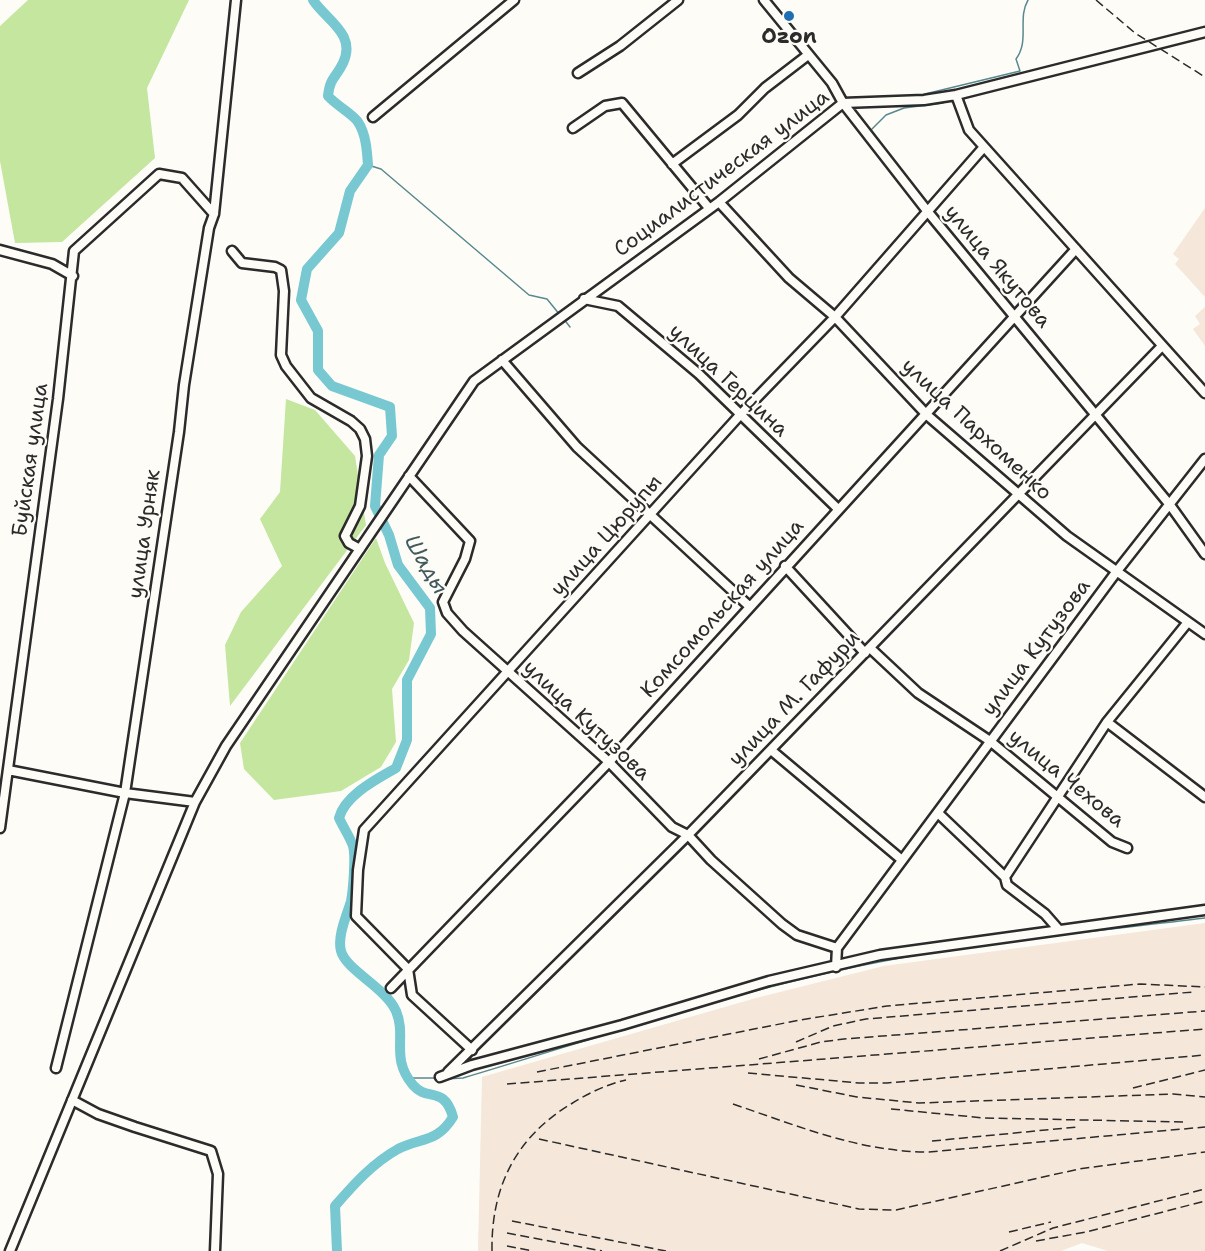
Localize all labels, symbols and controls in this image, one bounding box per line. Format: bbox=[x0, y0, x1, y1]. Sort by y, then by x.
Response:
marker: Ozon bbox=[782, 9, 796, 23]
place label: Ozon bbox=[761, 25, 817, 51]
street label: Социалистическая улица bbox=[610, 85, 834, 263]
street label: улица Якутова bbox=[938, 200, 1056, 334]
street label: улица Герцина bbox=[663, 319, 793, 443]
street label: улица Пархоменко bbox=[896, 354, 1056, 506]
street label: Буйская улица bbox=[8, 381, 54, 539]
street label: улица Урняк bbox=[123, 468, 167, 600]
street label: улица Цюрупы bbox=[546, 470, 668, 602]
street label: Комсомольская улица bbox=[636, 515, 810, 703]
water label: Шады bbox=[398, 531, 452, 599]
street label: улица Кутузова bbox=[977, 575, 1097, 721]
street label: улица М. Гафури bbox=[724, 626, 866, 772]
street label: улица Кутузова bbox=[517, 656, 655, 786]
street label: улица Чехова bbox=[1003, 724, 1129, 834]

